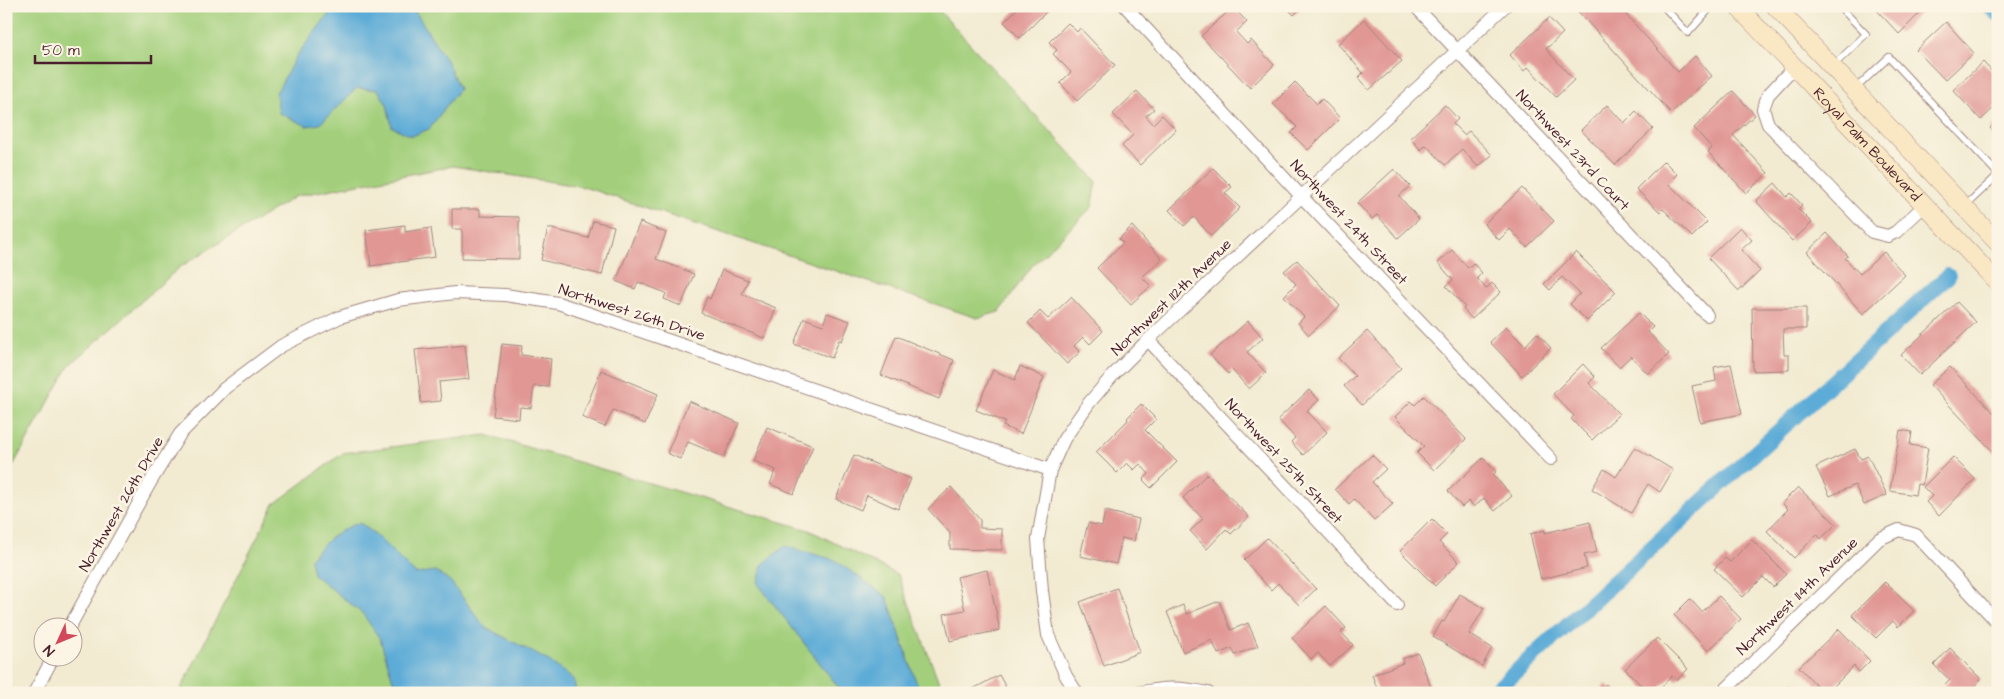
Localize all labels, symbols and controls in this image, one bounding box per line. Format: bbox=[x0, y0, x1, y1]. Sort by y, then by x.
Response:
scale bar bbox=[35, 32, 151, 64]
text: 50 m bbox=[42, 40, 80, 61]
street label: Royal Palm Boulevard bbox=[1808, 83, 1926, 206]
street label: Northwest 23rd Court bbox=[1511, 85, 1634, 216]
street label: Northwest 24th Street bbox=[1285, 155, 1412, 289]
street label: Northwest 112th Avenue bbox=[1106, 234, 1236, 361]
street label: Northwest 26th Drive bbox=[556, 279, 708, 346]
street label: Northwest 25th Street bbox=[1220, 394, 1347, 529]
street label: Northwest 26th Drive bbox=[74, 433, 169, 576]
street label: Northwest 114th Avenue bbox=[1732, 533, 1863, 660]
north arrow bbox=[32, 616, 82, 666]
text: N bbox=[39, 640, 60, 660]

